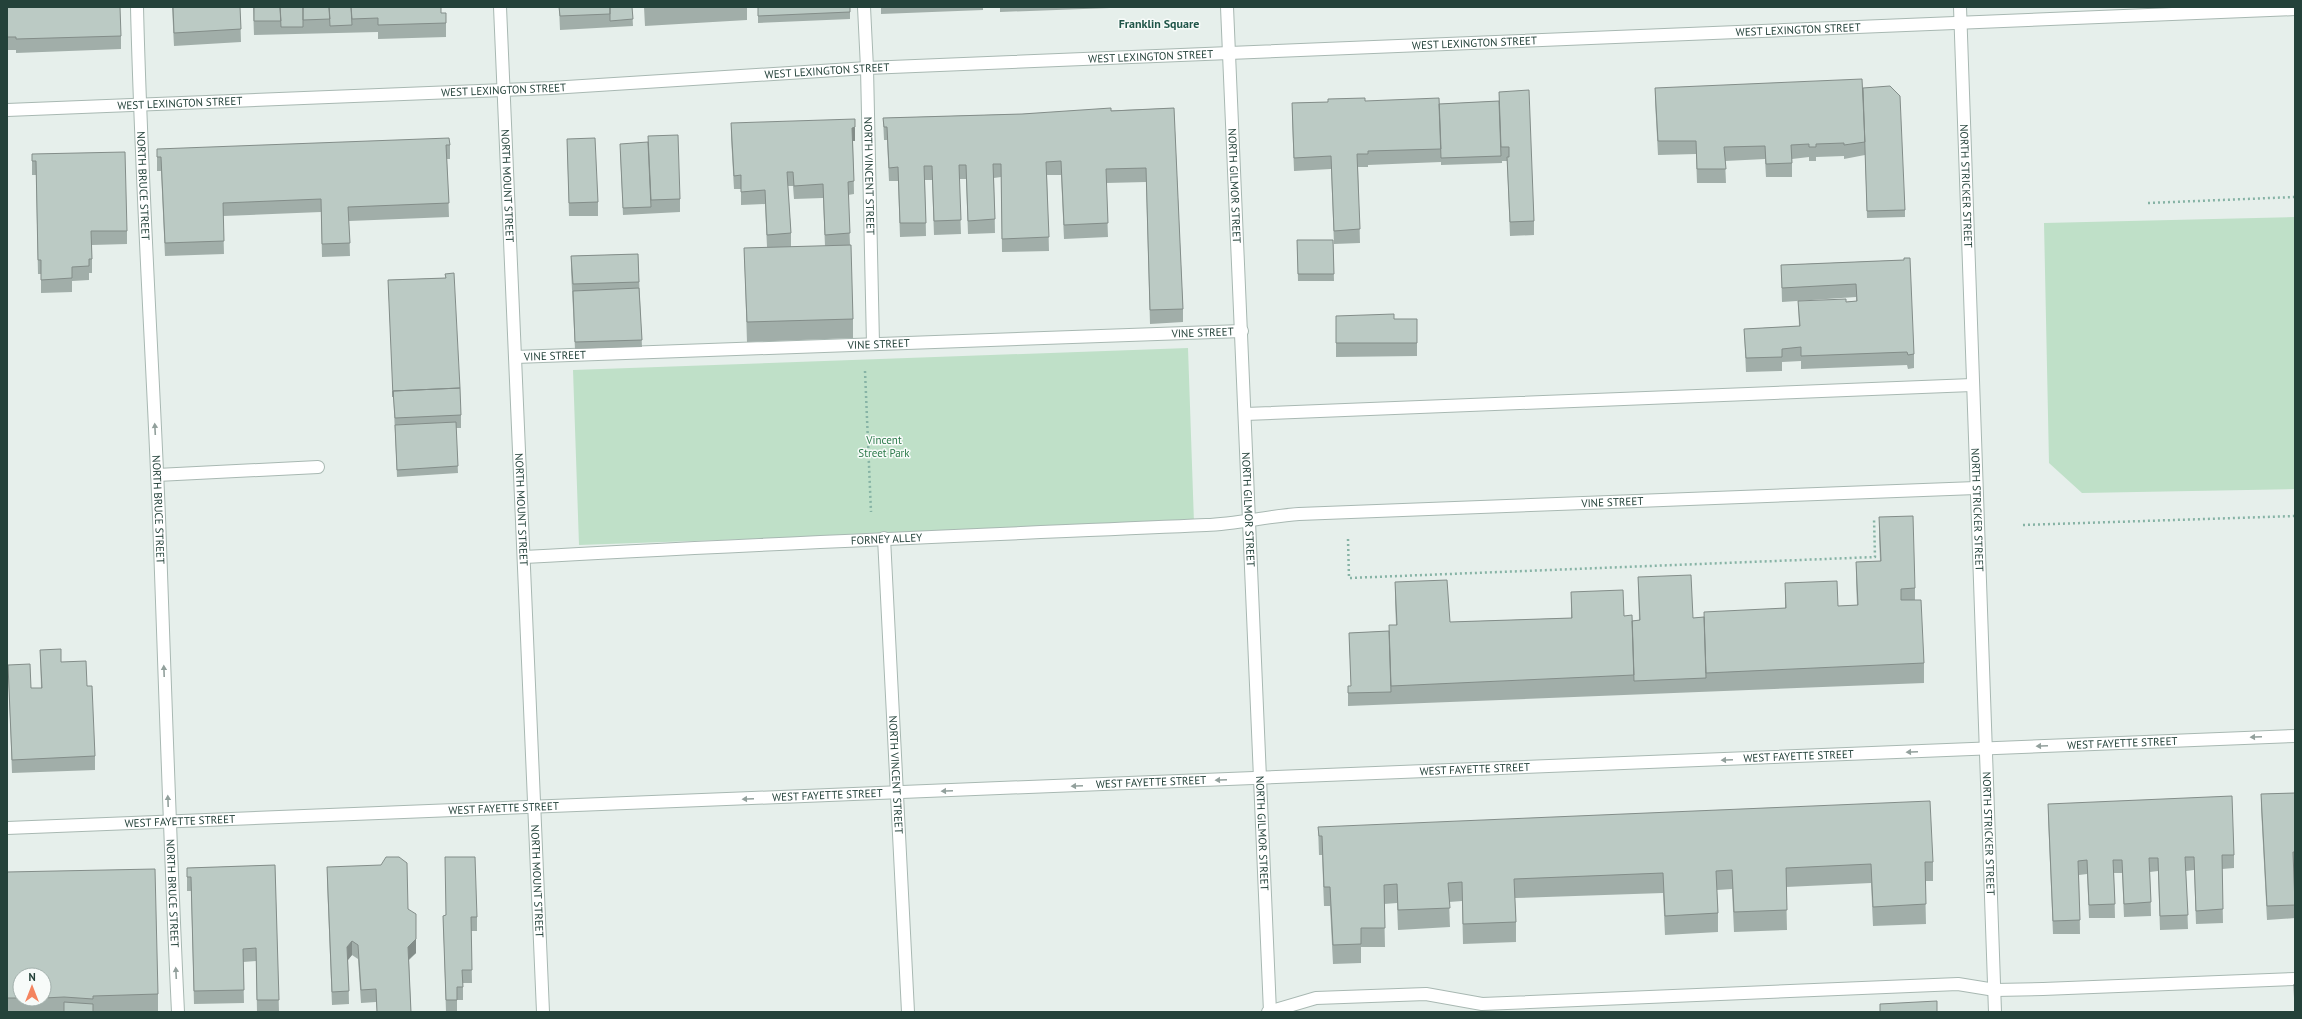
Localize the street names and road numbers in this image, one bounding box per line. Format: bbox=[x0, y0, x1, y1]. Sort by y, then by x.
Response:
street label: WEST LEXINGTON STREET bbox=[1735, 20, 1861, 39]
street label: WEST LEXINGTON STREET bbox=[1412, 33, 1537, 52]
street label: WEST LEXINGTON STREET bbox=[1088, 47, 1213, 66]
street label: WEST LEXINGTON STREET bbox=[764, 60, 890, 81]
street label: WEST LEXINGTON STREET bbox=[441, 80, 567, 99]
street label: WEST LEXINGTON STREET bbox=[117, 93, 243, 113]
street label: NORTH VINCENT STREET bbox=[861, 117, 878, 235]
street label: NORTH STRICKER STREET bbox=[1957, 124, 1975, 248]
street label: NORTH GILMOR STREET bbox=[1225, 128, 1244, 244]
street label: NORTH MOUNT STREET bbox=[498, 129, 517, 243]
street label: NORTH BRUCE STREET bbox=[134, 131, 153, 241]
street label: VINE STREET bbox=[1170, 324, 1234, 341]
street label: VINE STREET bbox=[846, 336, 910, 352]
street label: VINE STREET bbox=[523, 347, 586, 364]
street label: NORTH STRICKER STREET bbox=[1968, 448, 1987, 572]
street label: NORTH GILMOR STREET bbox=[1239, 452, 1258, 567]
street label: NORTH MOUNT STREET bbox=[512, 453, 531, 566]
street label: NORTH BRUCE STREET bbox=[149, 455, 168, 564]
street label: VINE STREET bbox=[1580, 494, 1644, 510]
street label: FORNEY ALLEY bbox=[851, 530, 923, 548]
street label: NORTH VINCENT STREET bbox=[886, 715, 906, 834]
street label: WEST FAYETTE STREET bbox=[2067, 734, 2178, 752]
street label: WEST FAYETTE STREET bbox=[1743, 747, 1854, 765]
street label: WEST FAYETTE STREET bbox=[1419, 760, 1530, 778]
street label: NORTH STRICKER STREET bbox=[1980, 771, 1998, 896]
street label: WEST FAYETTE STREET bbox=[1096, 773, 1207, 791]
street label: NORTH GILMOR STREET bbox=[1253, 775, 1272, 891]
street label: WEST FAYETTE STREET bbox=[772, 786, 883, 804]
street label: WEST FAYETTE STREET bbox=[448, 799, 559, 817]
street label: WEST FAYETTE STREET bbox=[124, 812, 235, 830]
street label: NORTH MOUNT STREET bbox=[528, 824, 547, 938]
street label: NORTH BRUCE STREET bbox=[164, 839, 182, 948]

